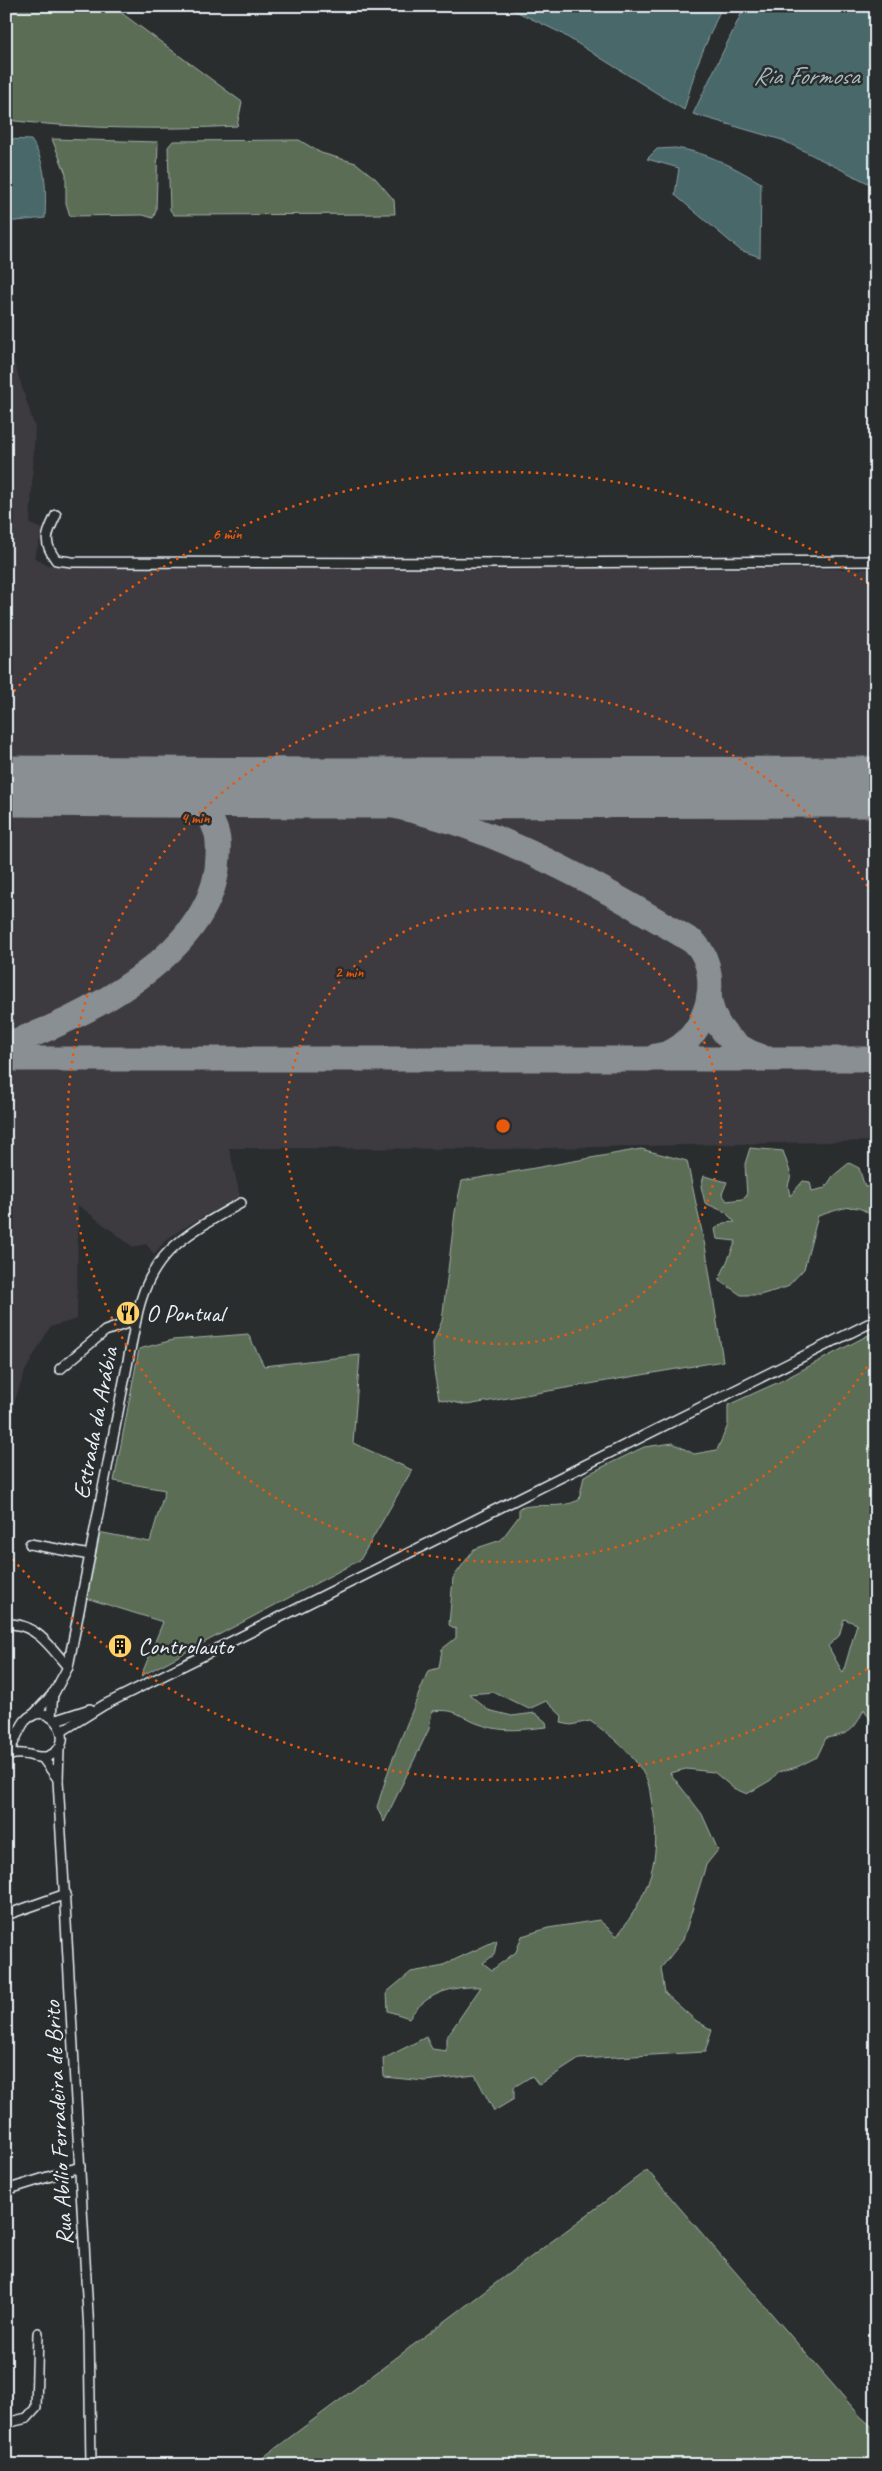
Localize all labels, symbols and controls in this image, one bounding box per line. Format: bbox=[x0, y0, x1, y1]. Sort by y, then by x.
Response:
water label: Ria Formosa bbox=[753, 60, 861, 92]
text: 6 min bbox=[212, 525, 243, 544]
text: 4 min bbox=[181, 809, 210, 828]
text: 2 min bbox=[335, 963, 364, 982]
centre of rings bbox=[494, 1117, 512, 1135]
place label: O Pontual bbox=[146, 1298, 228, 1328]
restaurant icon: O Pontual bbox=[115, 1300, 141, 1326]
street label: Estrada da Arábia bbox=[66, 1343, 125, 1501]
place label: Controlauto bbox=[138, 1631, 235, 1661]
building icon: Controlauto bbox=[107, 1633, 133, 1659]
street label: Rua Abílio Ferradeira de Brito bbox=[37, 1999, 79, 2246]

